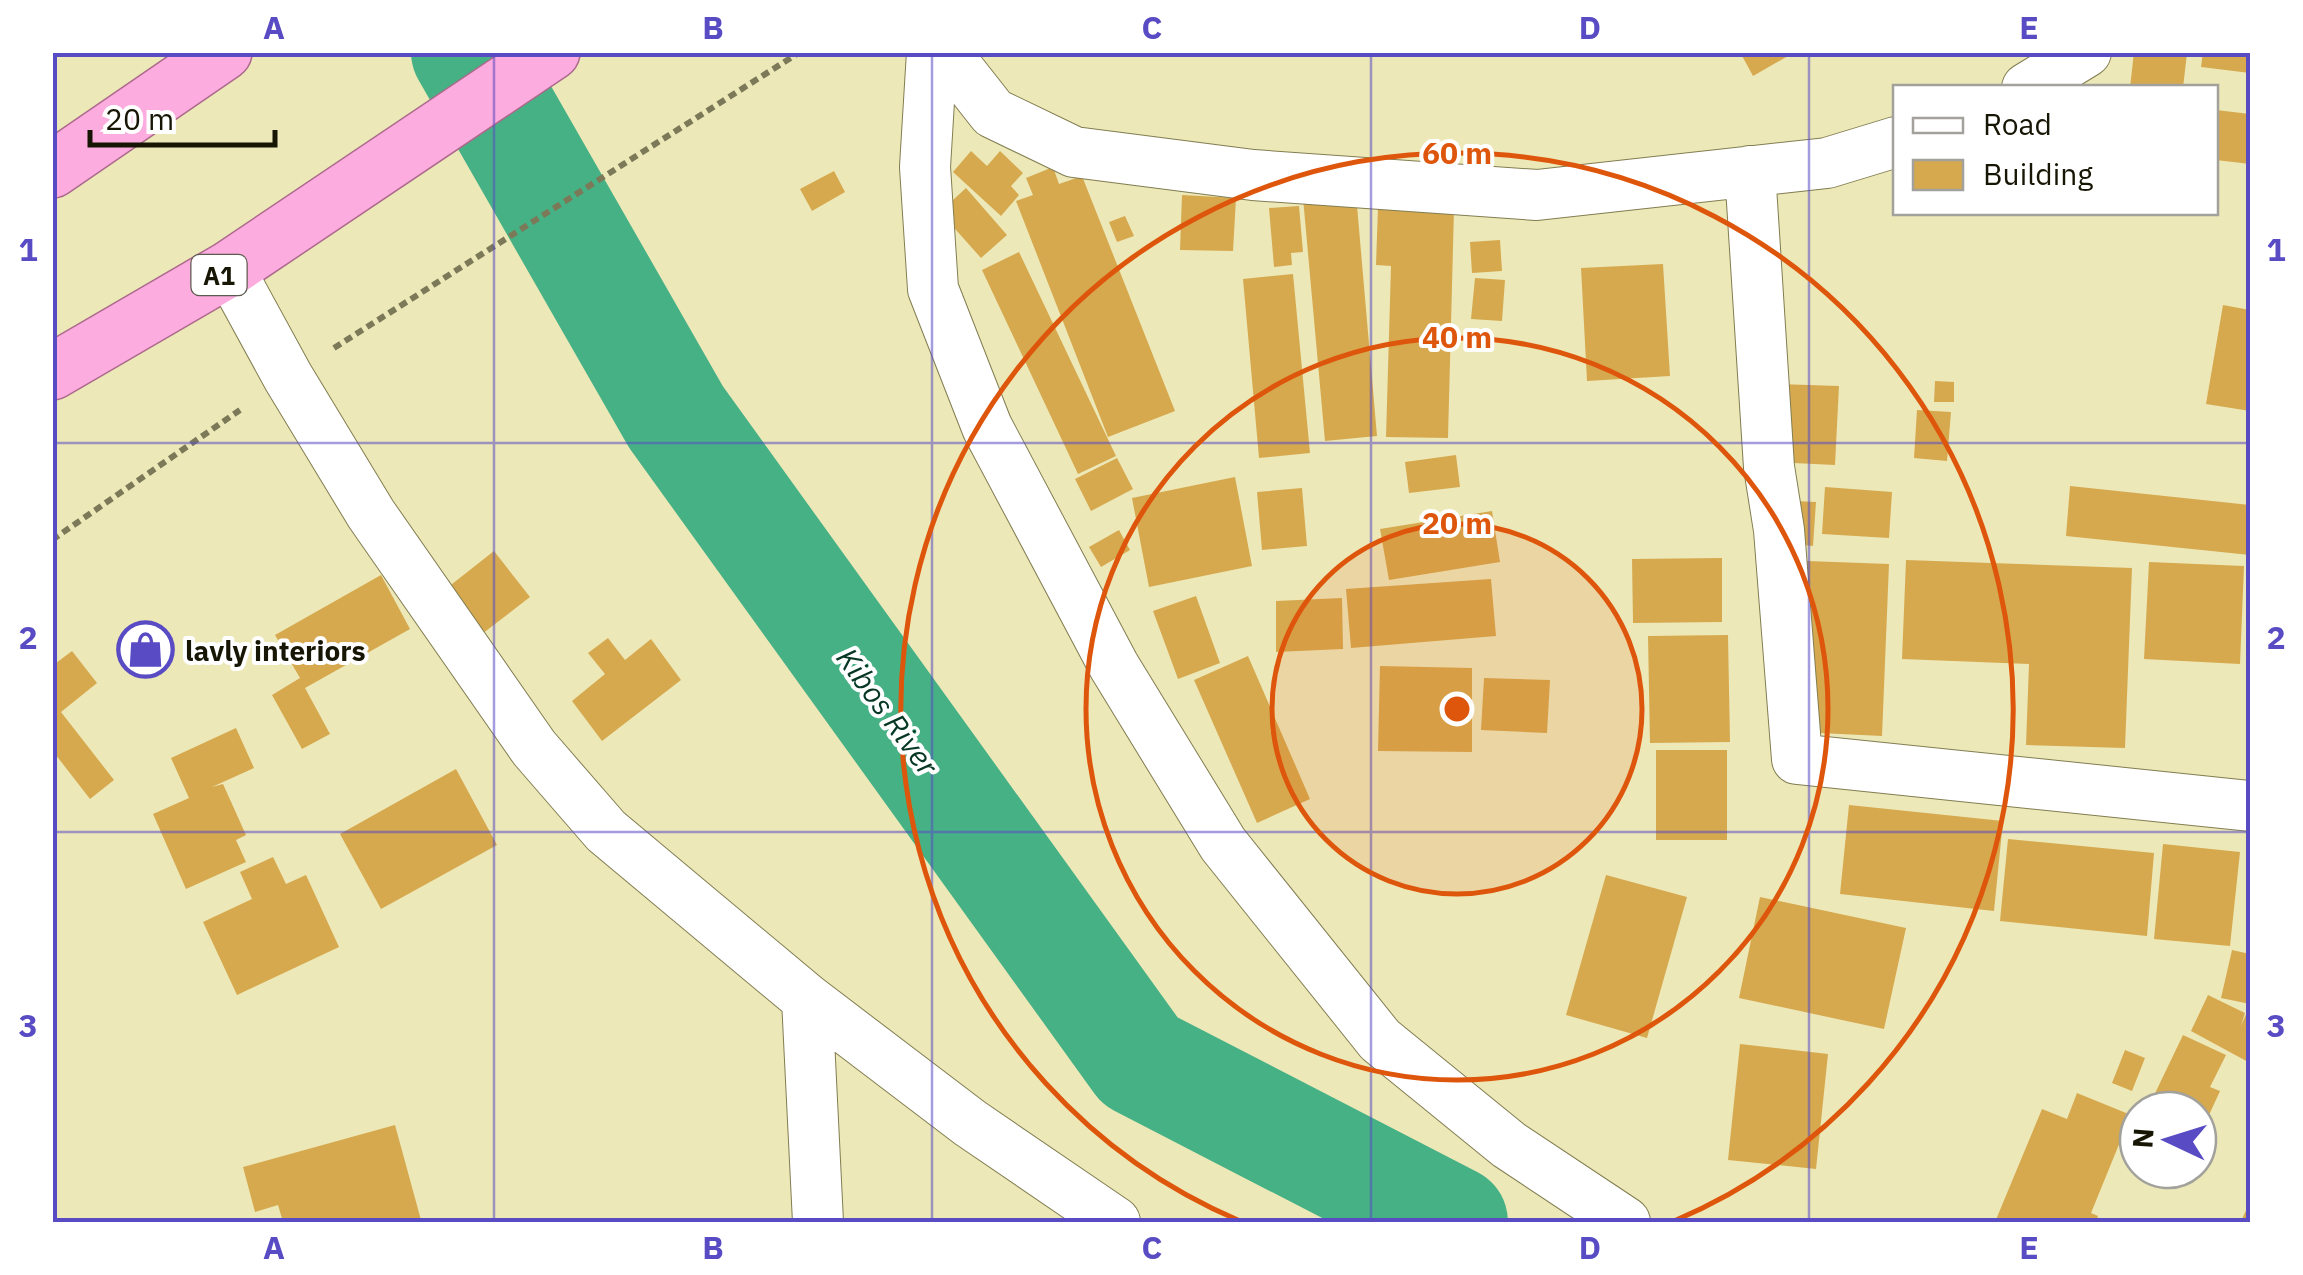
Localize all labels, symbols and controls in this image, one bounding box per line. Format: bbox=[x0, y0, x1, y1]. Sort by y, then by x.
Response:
text: A bbox=[263, 6, 285, 48]
text: B bbox=[702, 6, 724, 48]
text: C bbox=[1142, 6, 1162, 48]
text: D bbox=[1579, 6, 1601, 48]
text: E bbox=[2019, 6, 2039, 48]
scale bar bbox=[90, 85, 275, 147]
legend bbox=[1893, 85, 2218, 215]
text: 20 m bbox=[105, 99, 174, 138]
text: Road bbox=[1983, 104, 2052, 143]
text: 60 m bbox=[1422, 133, 1492, 172]
text: Building bbox=[1983, 154, 2093, 193]
text: 1 bbox=[18, 228, 38, 270]
text: 1 bbox=[2266, 228, 2286, 270]
road number: A1 bbox=[192, 255, 246, 295]
text: 40 m bbox=[1422, 317, 1492, 356]
text: 20 m bbox=[1422, 503, 1492, 542]
text: 2 bbox=[18, 616, 38, 658]
text: 2 bbox=[2266, 616, 2286, 658]
shop icon: lavly interiors bbox=[116, 620, 176, 680]
place label: lavly interiors bbox=[185, 632, 366, 669]
water label: Kibos River bbox=[829, 639, 948, 783]
centre of rings bbox=[1439, 691, 1475, 727]
text: 3 bbox=[18, 1004, 38, 1046]
text: 3 bbox=[2266, 1004, 2286, 1046]
north arrow bbox=[2118, 1090, 2218, 1190]
text: N bbox=[2123, 1127, 2162, 1150]
text: A bbox=[263, 1226, 285, 1268]
text: B bbox=[702, 1226, 724, 1268]
text: C bbox=[1142, 1226, 1162, 1268]
text: D bbox=[1579, 1226, 1601, 1268]
text: E bbox=[2019, 1226, 2039, 1268]

